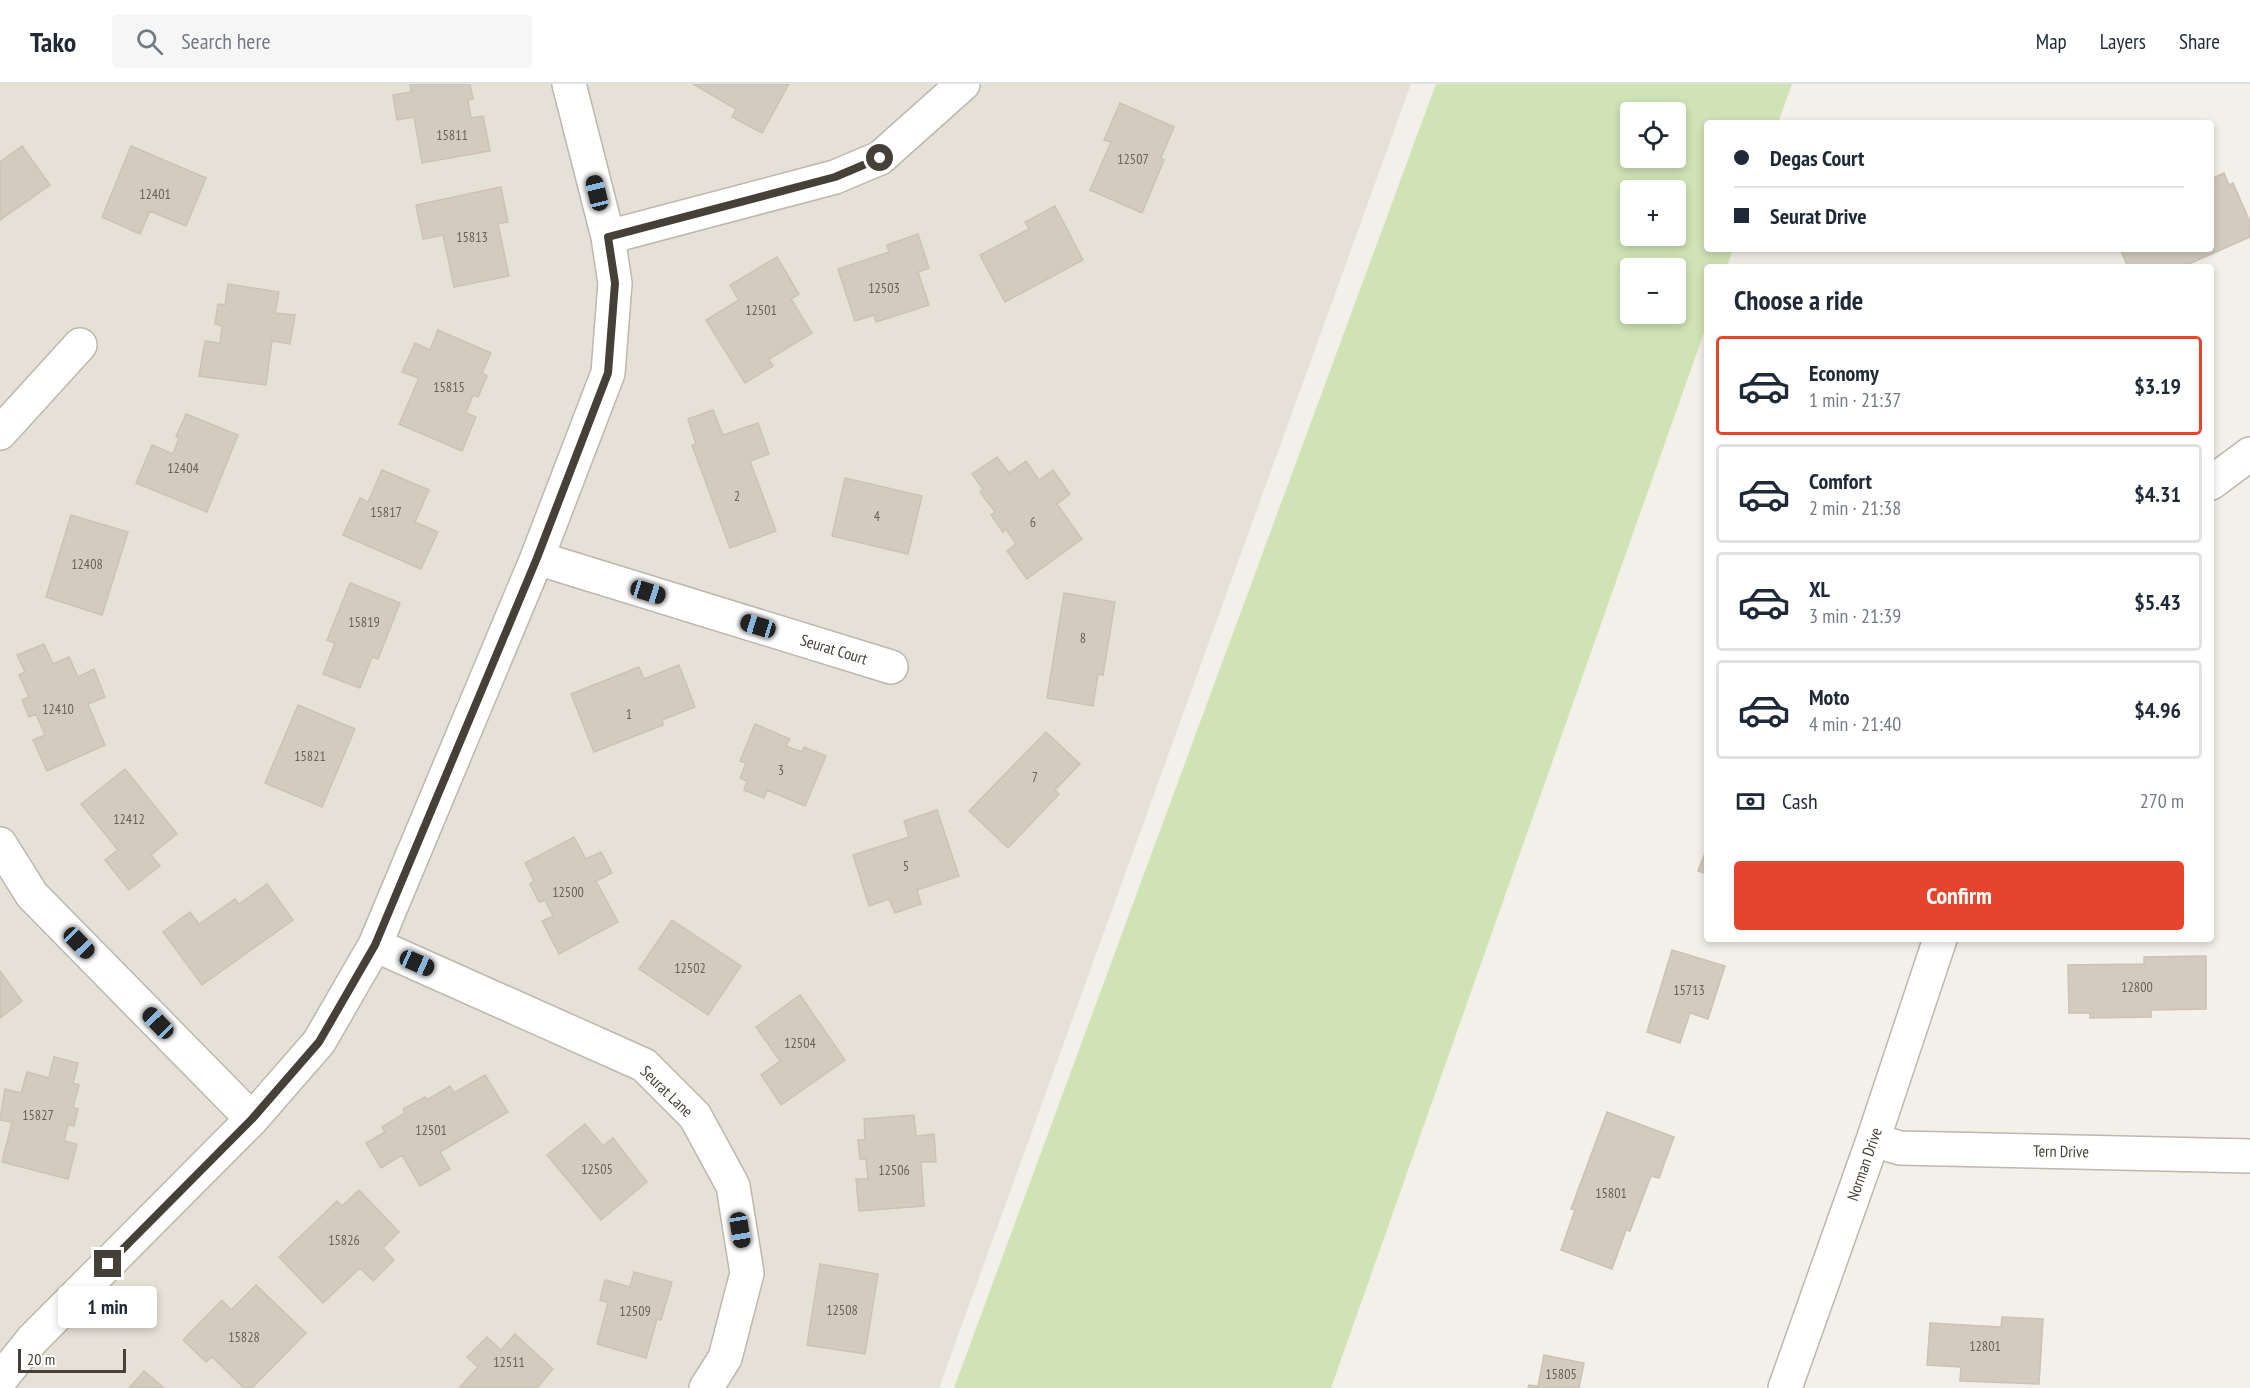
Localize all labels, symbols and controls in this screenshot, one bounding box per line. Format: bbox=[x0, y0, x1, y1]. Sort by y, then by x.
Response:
search box bbox=[112, 14, 532, 68]
text: Tako bbox=[30, 23, 76, 60]
icon: search bbox=[133, 25, 166, 58]
text: Search here bbox=[181, 27, 271, 55]
text: Map bbox=[2036, 28, 2067, 55]
text: Layers bbox=[2100, 28, 2146, 55]
text: Share bbox=[2179, 28, 2220, 55]
map controls bbox=[1620, 102, 1686, 324]
button: locate bbox=[1620, 102, 1686, 168]
house number: 15811 bbox=[436, 126, 468, 144]
route start bbox=[866, 144, 893, 171]
text: Degas Court bbox=[1770, 144, 1864, 172]
house number: 12507 bbox=[1117, 150, 1149, 168]
car bbox=[584, 173, 610, 213]
button: + bbox=[1620, 180, 1686, 246]
house number: 12401 bbox=[139, 185, 171, 203]
text: Seurat Drive bbox=[1770, 202, 1867, 230]
house number: 15813 bbox=[456, 228, 488, 246]
button: − bbox=[1620, 258, 1686, 324]
house number: 12503 bbox=[868, 279, 900, 297]
text: Choose a ride bbox=[1734, 283, 1863, 317]
house number: 12501 bbox=[745, 301, 777, 319]
icon: car bbox=[1737, 359, 1791, 413]
text: Economy bbox=[1809, 359, 1879, 387]
text: $3.19 bbox=[2134, 372, 2181, 400]
house number: 15815 bbox=[433, 378, 465, 396]
text: 1 min · 21:37 bbox=[1809, 387, 1901, 413]
house number: 12404 bbox=[167, 459, 199, 477]
icon: car bbox=[1737, 467, 1791, 521]
text: Comfort bbox=[1809, 467, 1872, 495]
text: $4.31 bbox=[2134, 480, 2181, 508]
house number: 2 bbox=[734, 487, 740, 505]
text: 2 min · 21:38 bbox=[1809, 495, 1901, 521]
house number: 15817 bbox=[370, 503, 402, 521]
house number: 4 bbox=[874, 507, 881, 525]
house number: 6 bbox=[1030, 513, 1036, 531]
house number: 12408 bbox=[71, 555, 103, 573]
icon: car bbox=[1737, 575, 1791, 629]
text: XL bbox=[1809, 575, 1830, 603]
car bbox=[628, 578, 668, 606]
text: $5.43 bbox=[2134, 588, 2181, 616]
text: 3 min · 21:39 bbox=[1809, 603, 1901, 629]
car bbox=[738, 612, 778, 640]
house number: 15819 bbox=[348, 613, 380, 631]
street label: Seurat Court bbox=[798, 629, 870, 669]
house number: 8 bbox=[1080, 629, 1086, 647]
icon: car bbox=[1737, 683, 1791, 737]
text: Moto bbox=[1809, 683, 1850, 711]
text: $4.96 bbox=[2134, 696, 2181, 724]
house number: 12410 bbox=[42, 700, 74, 718]
house number: 1 bbox=[626, 705, 632, 723]
text: 4 min · 21:40 bbox=[1809, 711, 1901, 737]
house number: 15821 bbox=[294, 747, 326, 765]
house number: 3 bbox=[778, 761, 784, 779]
house number: 7 bbox=[1032, 768, 1038, 786]
icon: cash bbox=[1734, 785, 1767, 818]
text: Cash bbox=[1782, 787, 1818, 815]
text: 270 m bbox=[2140, 788, 2184, 814]
house number: 12412 bbox=[113, 810, 145, 828]
house number: 5 bbox=[903, 857, 909, 875]
button: Confirm bbox=[1734, 861, 2184, 930]
house number: 12500 bbox=[552, 883, 584, 901]
car bbox=[60, 924, 98, 962]
car bbox=[397, 947, 437, 979]
house number: 12502 bbox=[674, 959, 706, 977]
house number: 12800 bbox=[2121, 978, 2153, 996]
house number: 15713 bbox=[1673, 981, 1705, 999]
car bbox=[139, 1004, 177, 1042]
house number: 12504 bbox=[784, 1034, 816, 1052]
street label: Seurat Lane bbox=[637, 1061, 697, 1121]
house number: 15827 bbox=[22, 1106, 54, 1124]
house number: 12501 bbox=[415, 1121, 447, 1139]
street label: Norman Drive bbox=[1842, 1125, 1886, 1203]
street label: Tern Drive bbox=[2033, 1141, 2089, 1161]
house number: 12505 bbox=[581, 1160, 613, 1178]
house number: 12506 bbox=[878, 1161, 910, 1179]
house number: 15801 bbox=[1595, 1184, 1627, 1202]
car bbox=[728, 1211, 752, 1249]
house number: 15826 bbox=[328, 1231, 360, 1249]
route end bbox=[94, 1250, 121, 1277]
callout: 1 min bbox=[58, 1285, 158, 1327]
text: 1 min bbox=[87, 1294, 128, 1320]
house number: 12508 bbox=[826, 1301, 858, 1319]
house number: 12509 bbox=[619, 1302, 651, 1320]
house number: 15828 bbox=[228, 1328, 260, 1346]
house number: 12801 bbox=[1969, 1337, 2001, 1355]
scale bar bbox=[18, 1346, 126, 1374]
text: 20 m bbox=[27, 1349, 55, 1369]
house number: 12511 bbox=[493, 1353, 525, 1371]
house number: 15805 bbox=[1545, 1365, 1577, 1383]

